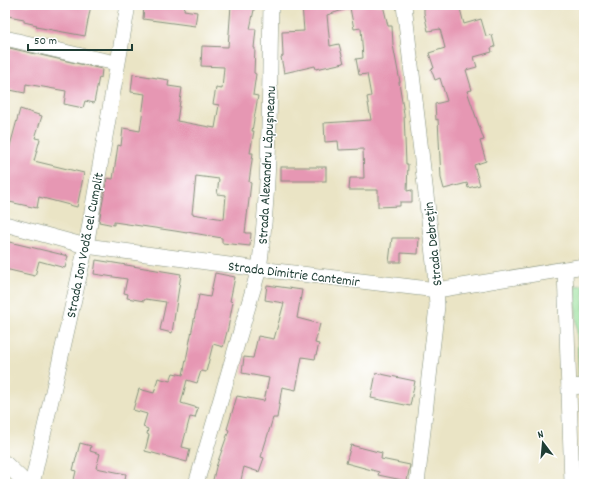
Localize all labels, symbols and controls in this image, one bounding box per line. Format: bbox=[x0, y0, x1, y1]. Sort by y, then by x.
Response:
scale bar bbox=[28, 26, 132, 52]
text: 50 m bbox=[34, 33, 57, 50]
street label: Strada Alexandru Lăpușneanu bbox=[254, 85, 282, 245]
street label: Strada Ion Vodă cel Cumplit bbox=[62, 171, 110, 320]
street label: Strada Debrețin bbox=[420, 201, 448, 287]
street label: Strada Dimitrie Cantemir bbox=[227, 257, 361, 293]
north arrow bbox=[523, 423, 563, 463]
text: N bbox=[536, 427, 546, 444]

